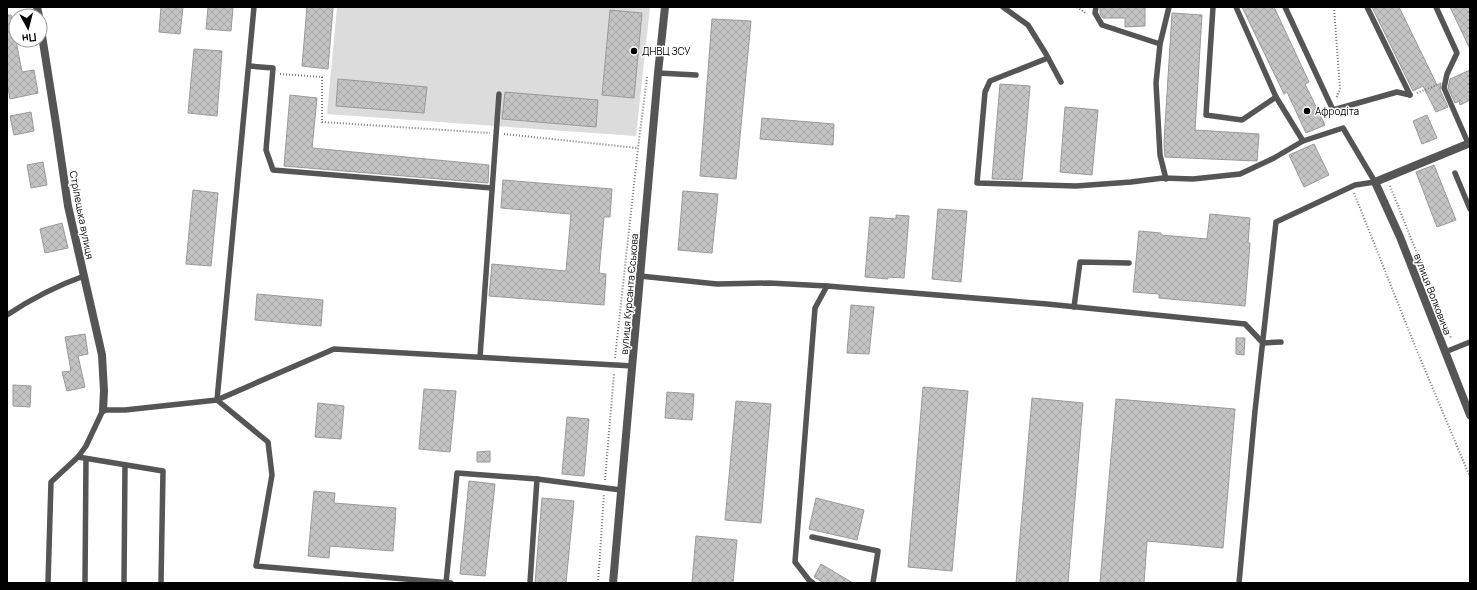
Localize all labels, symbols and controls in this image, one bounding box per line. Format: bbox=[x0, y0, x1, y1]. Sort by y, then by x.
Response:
north arrow bbox=[8, 8, 48, 48]
text: Пн bbox=[21, 30, 38, 47]
place label: ДНВЦ ЗСУ bbox=[642, 44, 691, 58]
marker: ДНВЦ ЗСУ bbox=[629, 46, 639, 56]
place label: Афродіта bbox=[1315, 104, 1359, 118]
marker: Афродіта bbox=[1302, 106, 1312, 116]
street label: Стрілецька вулиця bbox=[67, 170, 97, 260]
street label: вулиця Курсанта Єськова bbox=[617, 233, 641, 355]
street label: вулиця Волковича bbox=[1411, 251, 1455, 337]

